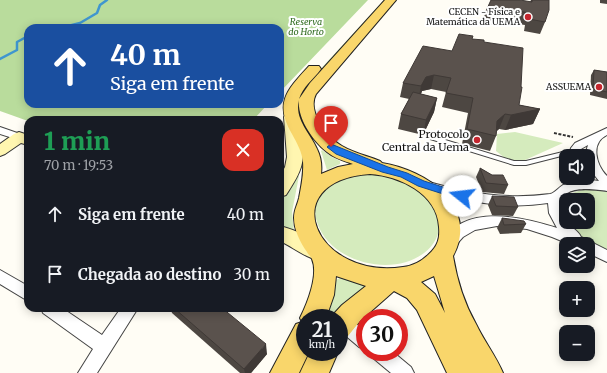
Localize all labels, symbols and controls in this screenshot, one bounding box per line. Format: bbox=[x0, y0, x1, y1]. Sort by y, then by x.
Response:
place label: CECEN - Física e Matemática da UEMA bbox=[426, 6, 521, 27]
marker: CECEN - Física e Matemática da UEMA bbox=[523, 12, 533, 22]
park label: Reserva do Horto bbox=[288, 16, 324, 37]
text: 40 m bbox=[110, 37, 181, 73]
icon: ahead bbox=[44, 40, 96, 92]
text: Siga em frente bbox=[110, 72, 234, 95]
place label: ASSUEMA bbox=[545, 81, 592, 92]
marker: ASSUEMA bbox=[594, 82, 604, 92]
pin bbox=[314, 106, 348, 147]
icon: arrive bbox=[320, 112, 342, 134]
text: 1 min bbox=[44, 126, 110, 157]
place label: Protocolo Central da Uema bbox=[382, 127, 470, 154]
button: close bbox=[222, 129, 264, 171]
marker: Protocolo Central da Uema bbox=[472, 135, 482, 145]
map controls bbox=[559, 149, 595, 361]
button: sound bbox=[559, 149, 595, 185]
text: 70 m · 19:53 bbox=[44, 157, 113, 174]
position arrow bbox=[441, 175, 483, 217]
button: search bbox=[559, 193, 595, 229]
icon: ahead bbox=[44, 203, 66, 225]
text: Siga em frente bbox=[78, 205, 185, 224]
text: 40 m bbox=[227, 205, 264, 224]
button: layers bbox=[559, 237, 595, 273]
icon: arrive bbox=[44, 263, 66, 285]
text: Chegada ao destino bbox=[78, 265, 221, 284]
text: 30 m bbox=[233, 265, 270, 284]
button: + bbox=[559, 281, 595, 317]
speed limit sign: 30 bbox=[356, 309, 408, 361]
text: 21 bbox=[312, 317, 332, 342]
button: − bbox=[559, 325, 595, 361]
text: km/h bbox=[309, 338, 335, 351]

